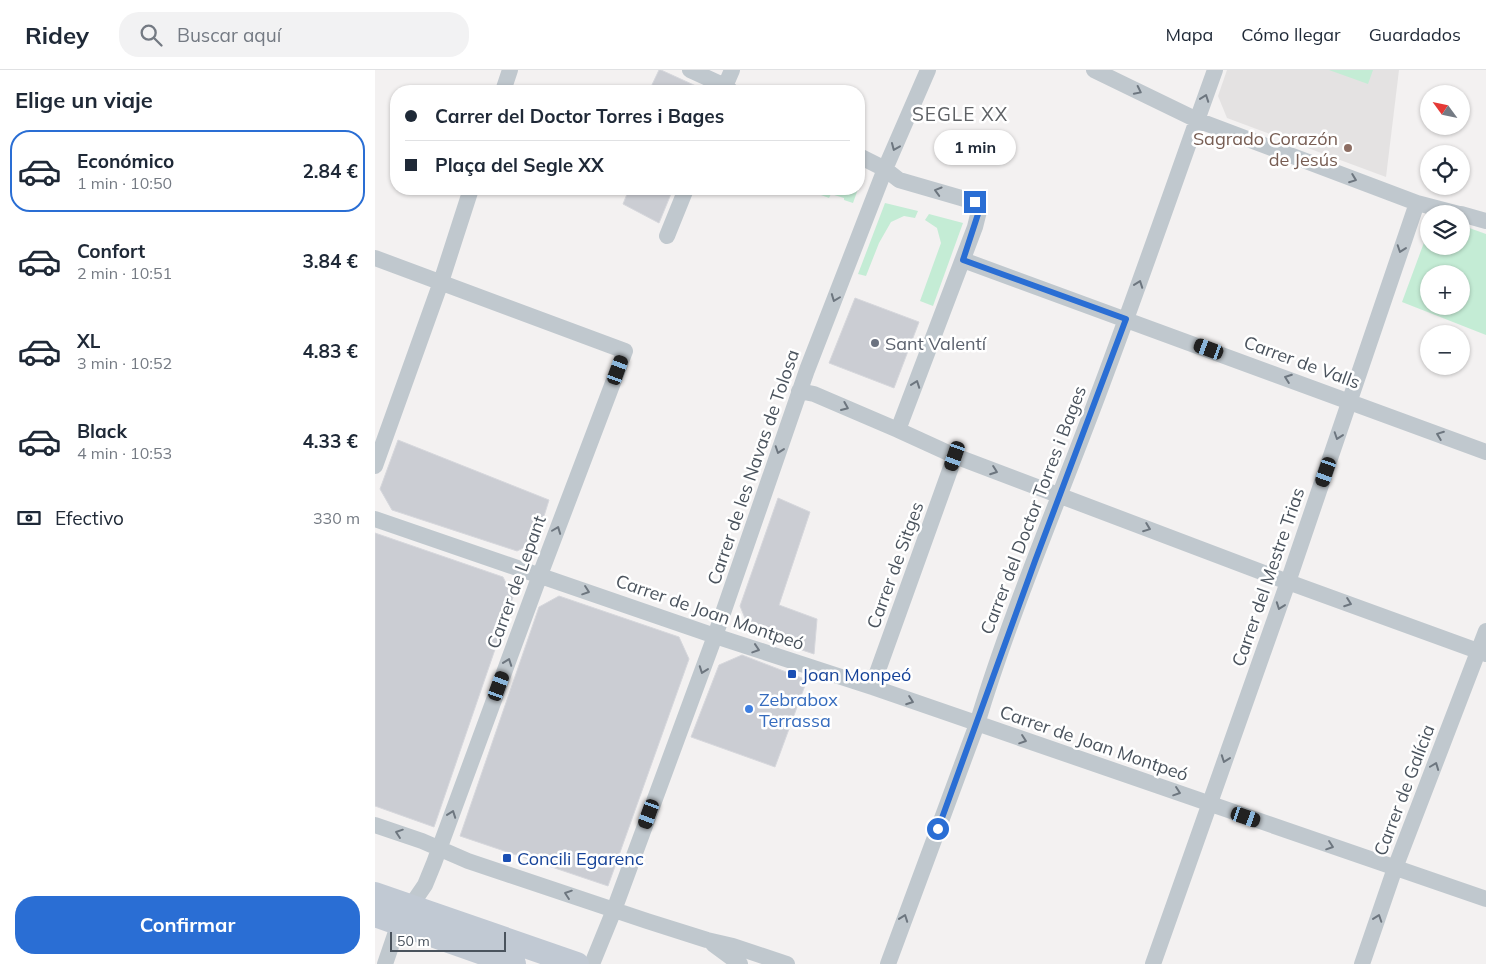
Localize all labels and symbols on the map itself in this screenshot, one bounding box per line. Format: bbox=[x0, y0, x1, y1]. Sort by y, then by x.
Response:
one-way arrow bbox=[1133, 85, 1142, 96]
north arrow bbox=[1420, 85, 1470, 135]
one-way arrow bbox=[1199, 94, 1209, 102]
district label: SEGLE XX bbox=[912, 102, 1008, 126]
place label: Sagrado Corazón de Jesús bbox=[1193, 127, 1338, 171]
callout: 1 min bbox=[934, 129, 1016, 164]
one-way arrow bbox=[890, 142, 901, 151]
marker: Sagrado Corazón de Jesús bbox=[1342, 142, 1354, 154]
one-way arrow bbox=[1348, 173, 1357, 183]
one-way arrow bbox=[935, 186, 943, 196]
route end bbox=[964, 191, 986, 213]
one-way arrow bbox=[1397, 244, 1407, 253]
one-way arrow bbox=[1133, 280, 1143, 288]
one-way arrow bbox=[831, 293, 841, 302]
street label: Carrer de Valls bbox=[1241, 330, 1363, 394]
place label: Sant Valentí bbox=[885, 332, 988, 355]
marker: Sant Valentí bbox=[869, 337, 881, 349]
car bbox=[1192, 337, 1225, 361]
street label: Carrer de les Navas de Tolosa bbox=[702, 346, 804, 588]
car bbox=[605, 353, 630, 387]
one-way arrow bbox=[1284, 374, 1293, 384]
one-way arrow bbox=[910, 380, 920, 389]
street label: Carrer del Doctor Torres i Bages bbox=[975, 382, 1091, 638]
one-way arrow bbox=[840, 401, 849, 412]
one-way arrow bbox=[1334, 431, 1344, 440]
one-way arrow bbox=[1437, 431, 1445, 441]
car bbox=[943, 439, 966, 473]
one-way arrow bbox=[775, 446, 785, 454]
car bbox=[1314, 455, 1337, 489]
one-way arrow bbox=[990, 465, 998, 475]
street label: Carrer del Mestre Trias bbox=[1227, 484, 1309, 669]
street label: Carrer de Sitges bbox=[861, 498, 929, 632]
street label: Carrer de Lepant bbox=[481, 512, 551, 652]
one-way arrow bbox=[1142, 522, 1150, 532]
one-way arrow bbox=[551, 526, 561, 535]
street label: Carrer de Joan Montpeó bbox=[613, 569, 807, 655]
one-way arrow bbox=[581, 585, 590, 595]
one-way arrow bbox=[1343, 597, 1352, 607]
one-way arrow bbox=[1276, 602, 1286, 610]
one-way arrow bbox=[752, 643, 760, 653]
one-way arrow bbox=[502, 658, 512, 667]
place label: Joan Monpeó bbox=[802, 663, 911, 686]
one-way arrow bbox=[699, 665, 709, 674]
marker: Joan Monpeó bbox=[786, 668, 798, 680]
car bbox=[486, 669, 511, 703]
place label: Zebrabox Terrassa bbox=[759, 688, 838, 732]
one-way arrow bbox=[905, 695, 914, 705]
street label: Carrer de Joan Montpeó bbox=[997, 700, 1191, 786]
marker: Zebrabox Terrassa bbox=[743, 703, 755, 715]
street label: Carrer de Galícia bbox=[1368, 721, 1440, 859]
one-way arrow bbox=[1019, 734, 1027, 744]
one-way arrow bbox=[1221, 755, 1231, 763]
one-way arrow bbox=[1429, 762, 1439, 770]
one-way arrow bbox=[1172, 787, 1181, 797]
car bbox=[636, 797, 661, 831]
car bbox=[1229, 805, 1262, 829]
one-way arrow bbox=[446, 810, 456, 819]
route start bbox=[927, 818, 949, 840]
one-way arrow bbox=[395, 829, 404, 839]
one-way arrow bbox=[1326, 840, 1334, 850]
place label: Concili Egarenc bbox=[517, 847, 644, 870]
marker: Concili Egarenc bbox=[501, 852, 513, 864]
one-way arrow bbox=[564, 890, 573, 900]
one-way arrow bbox=[898, 914, 908, 923]
one-way arrow bbox=[1372, 914, 1382, 923]
scale bar bbox=[390, 929, 506, 952]

